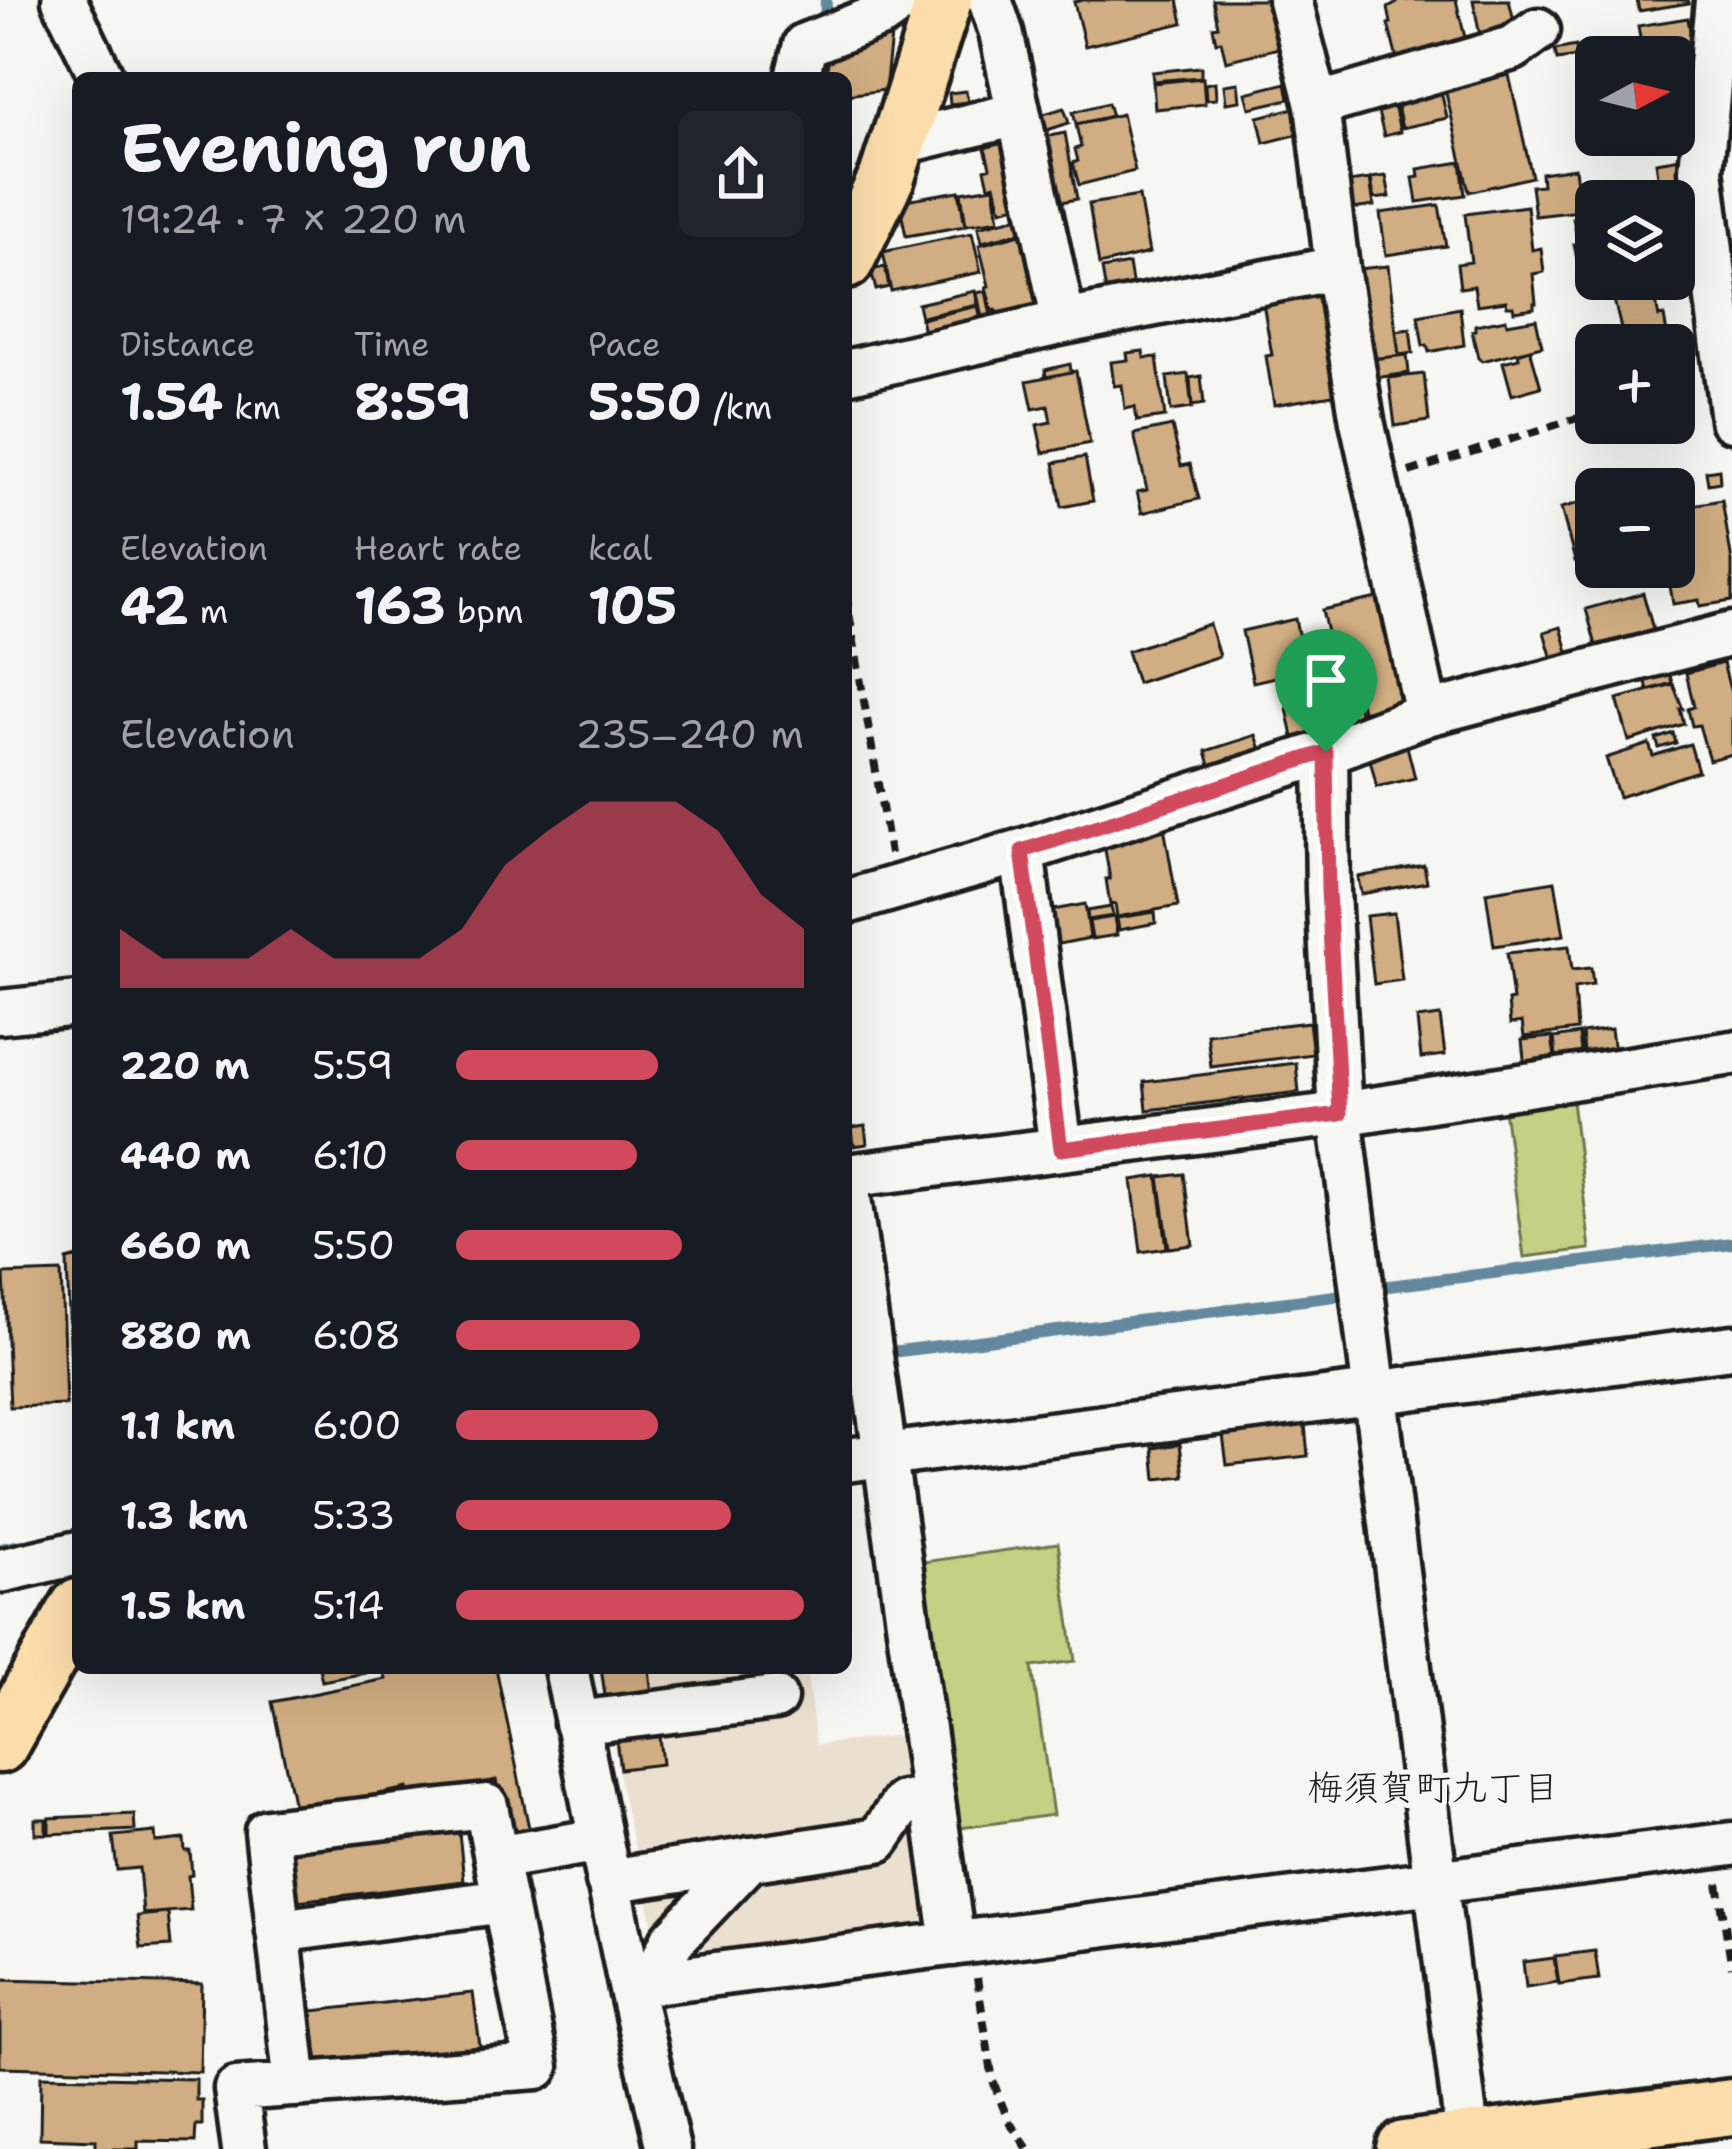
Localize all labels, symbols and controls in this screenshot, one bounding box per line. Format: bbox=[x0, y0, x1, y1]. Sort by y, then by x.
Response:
north arrow bbox=[1575, 36, 1695, 156]
map controls bbox=[1575, 36, 1695, 588]
text: Evening run bbox=[120, 104, 531, 192]
button: share bbox=[678, 111, 804, 237]
button: layers bbox=[1575, 180, 1695, 300]
text: 19:24 · 7 × 220 m bbox=[120, 193, 466, 245]
text: Distance bbox=[120, 322, 255, 367]
text: Time bbox=[354, 322, 430, 367]
text: Pace bbox=[588, 322, 661, 367]
button: + bbox=[1575, 324, 1695, 444]
text: 1.54 bbox=[120, 367, 223, 435]
text: 8:59 bbox=[354, 367, 471, 435]
text: 5:50 bbox=[588, 367, 702, 435]
text: km bbox=[223, 385, 281, 430]
text: /km bbox=[702, 385, 772, 430]
button: − bbox=[1575, 468, 1695, 588]
text: Elevation bbox=[120, 526, 268, 571]
text: Heart rate bbox=[354, 526, 522, 571]
text: kcal bbox=[588, 526, 652, 571]
text: 42 bbox=[120, 571, 189, 639]
text: 163 bbox=[354, 571, 446, 639]
text: 105 bbox=[588, 571, 677, 639]
text: m bbox=[189, 589, 228, 634]
text: bpm bbox=[446, 589, 523, 634]
pin bbox=[1275, 629, 1377, 752]
icon: arrive bbox=[1293, 647, 1359, 713]
text: Elevation bbox=[120, 708, 295, 760]
text: 235–240 m bbox=[575, 708, 804, 760]
text: 220 m bbox=[120, 1039, 250, 1091]
text: 5:59 bbox=[312, 1039, 394, 1091]
text: 440 m bbox=[120, 1129, 251, 1181]
text: 6:10 bbox=[312, 1129, 388, 1181]
text: 660 m bbox=[120, 1219, 251, 1271]
text: 5:50 bbox=[312, 1219, 395, 1271]
text: 880 m bbox=[120, 1309, 251, 1361]
text: 6:08 bbox=[312, 1309, 401, 1361]
text: 1.1 km bbox=[120, 1399, 235, 1451]
text: 6:00 bbox=[312, 1399, 402, 1451]
text: 1.3 km bbox=[120, 1489, 248, 1541]
text: 5:33 bbox=[312, 1489, 395, 1541]
text: 1.5 km bbox=[120, 1579, 246, 1631]
text: 5:14 bbox=[312, 1579, 384, 1631]
district label: 梅須賀町九丁目 bbox=[1307, 1763, 1559, 1812]

